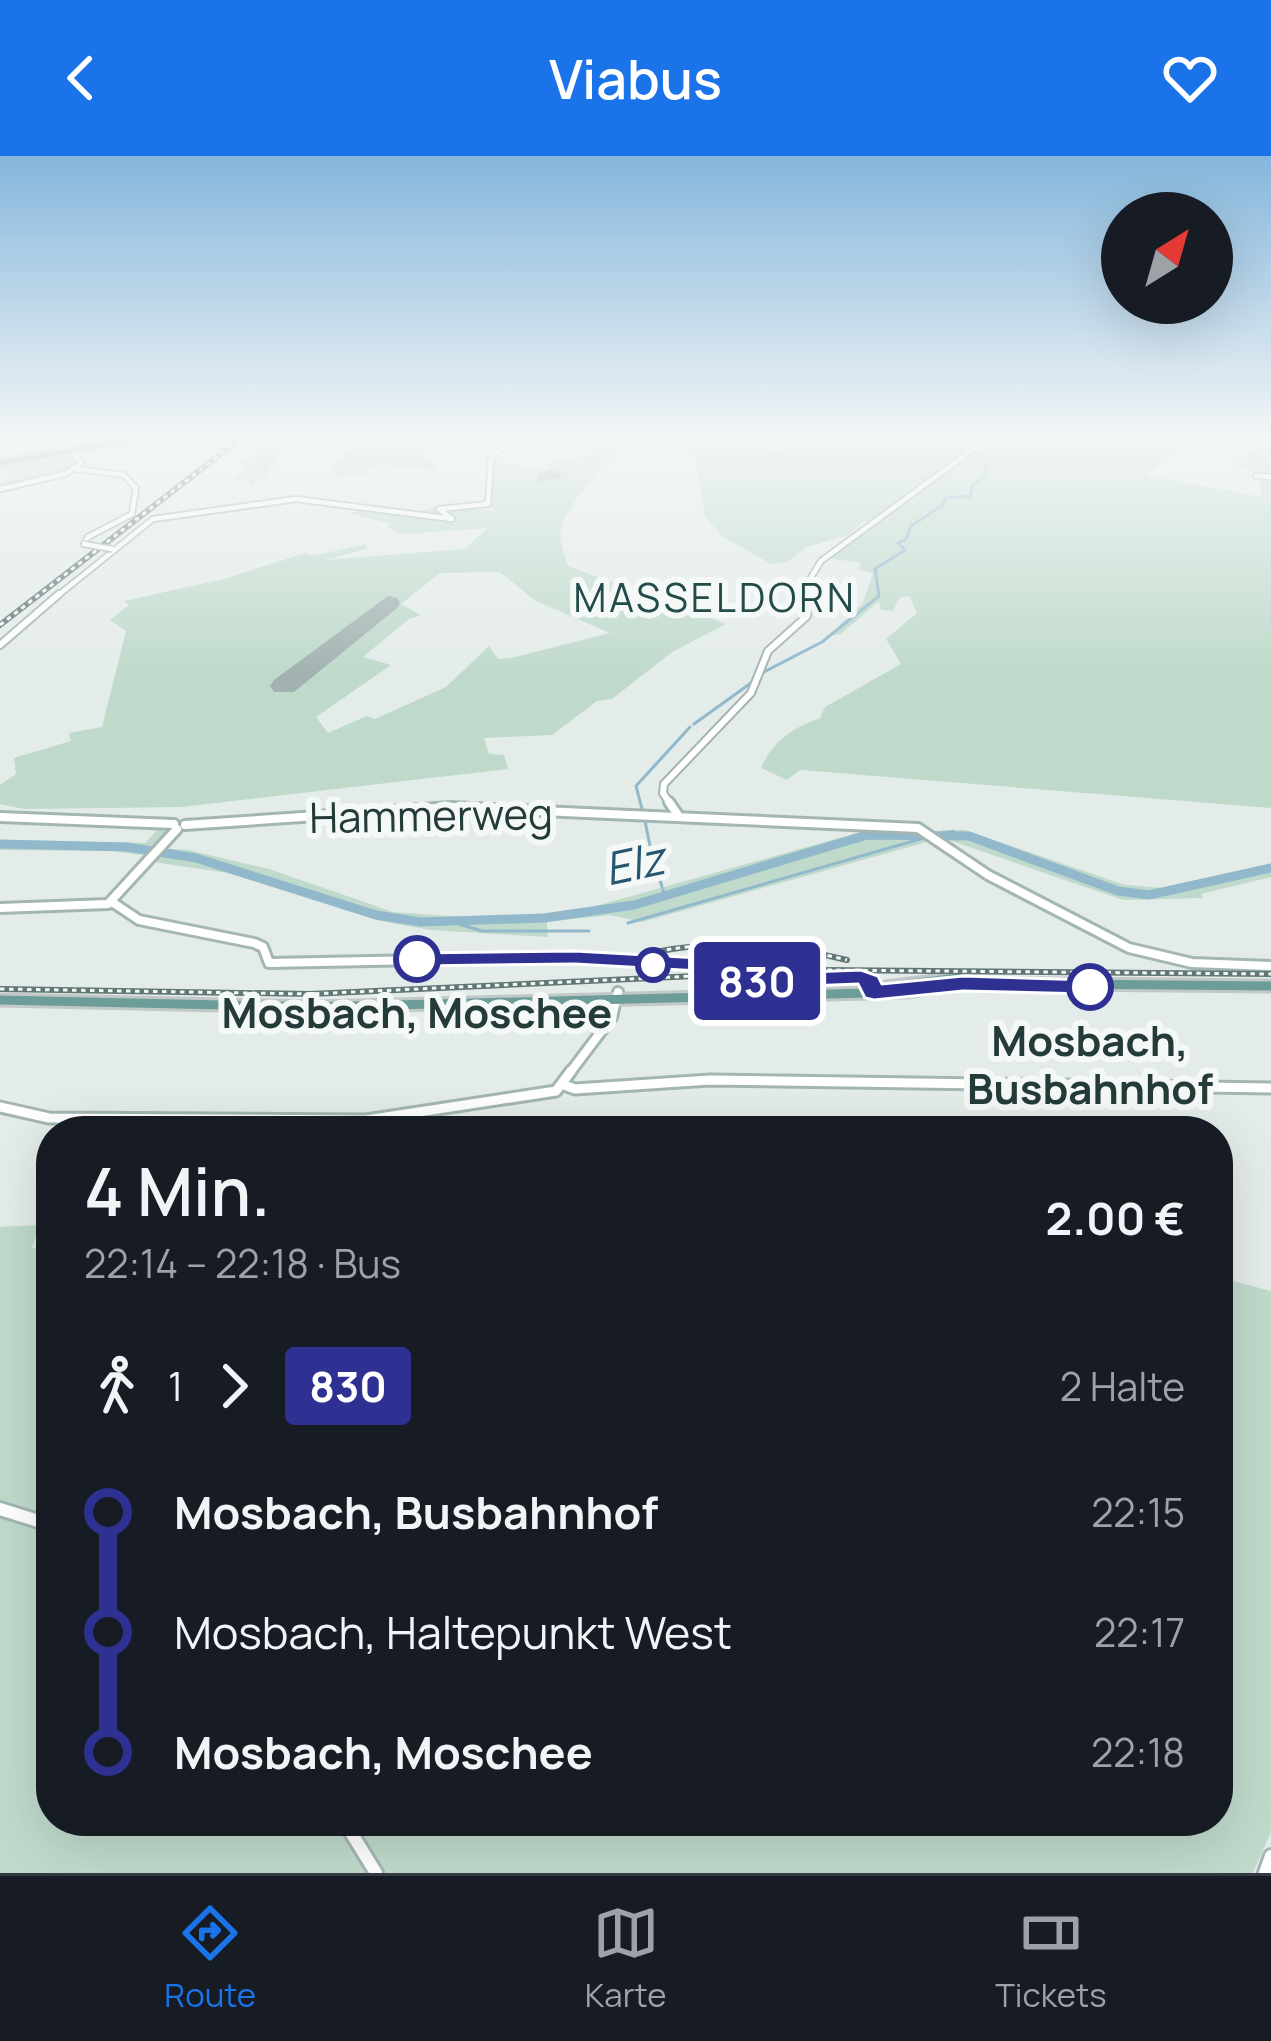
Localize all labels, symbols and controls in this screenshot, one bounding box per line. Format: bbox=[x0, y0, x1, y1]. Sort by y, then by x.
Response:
text: Viabus bbox=[549, 41, 722, 115]
icon: back bbox=[48, 45, 114, 111]
icon: heart bbox=[1157, 45, 1223, 111]
north arrow bbox=[1101, 192, 1233, 324]
map controls bbox=[1101, 192, 1233, 324]
district label: MASSELDORN bbox=[573, 570, 857, 624]
street label: Hammerweg bbox=[309, 784, 553, 846]
water label: Elz bbox=[598, 825, 675, 900]
marker: Mosbach, Moschee bbox=[395, 937, 439, 981]
line badge: 830 bbox=[688, 942, 826, 1020]
unlabelled marker bbox=[637, 949, 669, 981]
text: 830 bbox=[718, 952, 796, 1010]
marker: Mosbach, Busbahnhof bbox=[1068, 965, 1112, 1009]
place label: Mosbach, Moschee bbox=[222, 983, 612, 1041]
place label: Mosbach, Busbahnhof bbox=[967, 1011, 1213, 1117]
text: 4 Min. bbox=[84, 1146, 270, 1236]
text: 2.00 € bbox=[1046, 1187, 1185, 1249]
text: 22:14 – 22:18 · Bus bbox=[84, 1236, 401, 1290]
icon: walk bbox=[84, 1353, 150, 1419]
icon: forward bbox=[201, 1353, 267, 1419]
text: 830 bbox=[309, 1357, 387, 1415]
text: 1 bbox=[168, 1359, 183, 1413]
text: 2 Halte bbox=[1060, 1359, 1185, 1413]
text: Mosbach, Busbahnhof bbox=[174, 1481, 658, 1543]
text: 22:15 bbox=[1091, 1485, 1185, 1539]
text: Mosbach, Haltepunkt West bbox=[174, 1601, 732, 1663]
text: 22:17 bbox=[1094, 1605, 1185, 1659]
text: Mosbach, Moschee bbox=[174, 1721, 593, 1783]
text: 22:18 bbox=[1091, 1725, 1185, 1779]
tab: Route bbox=[164, 1900, 256, 2017]
tab: Karte bbox=[585, 1900, 666, 2017]
tab: Tickets bbox=[995, 1900, 1107, 2017]

